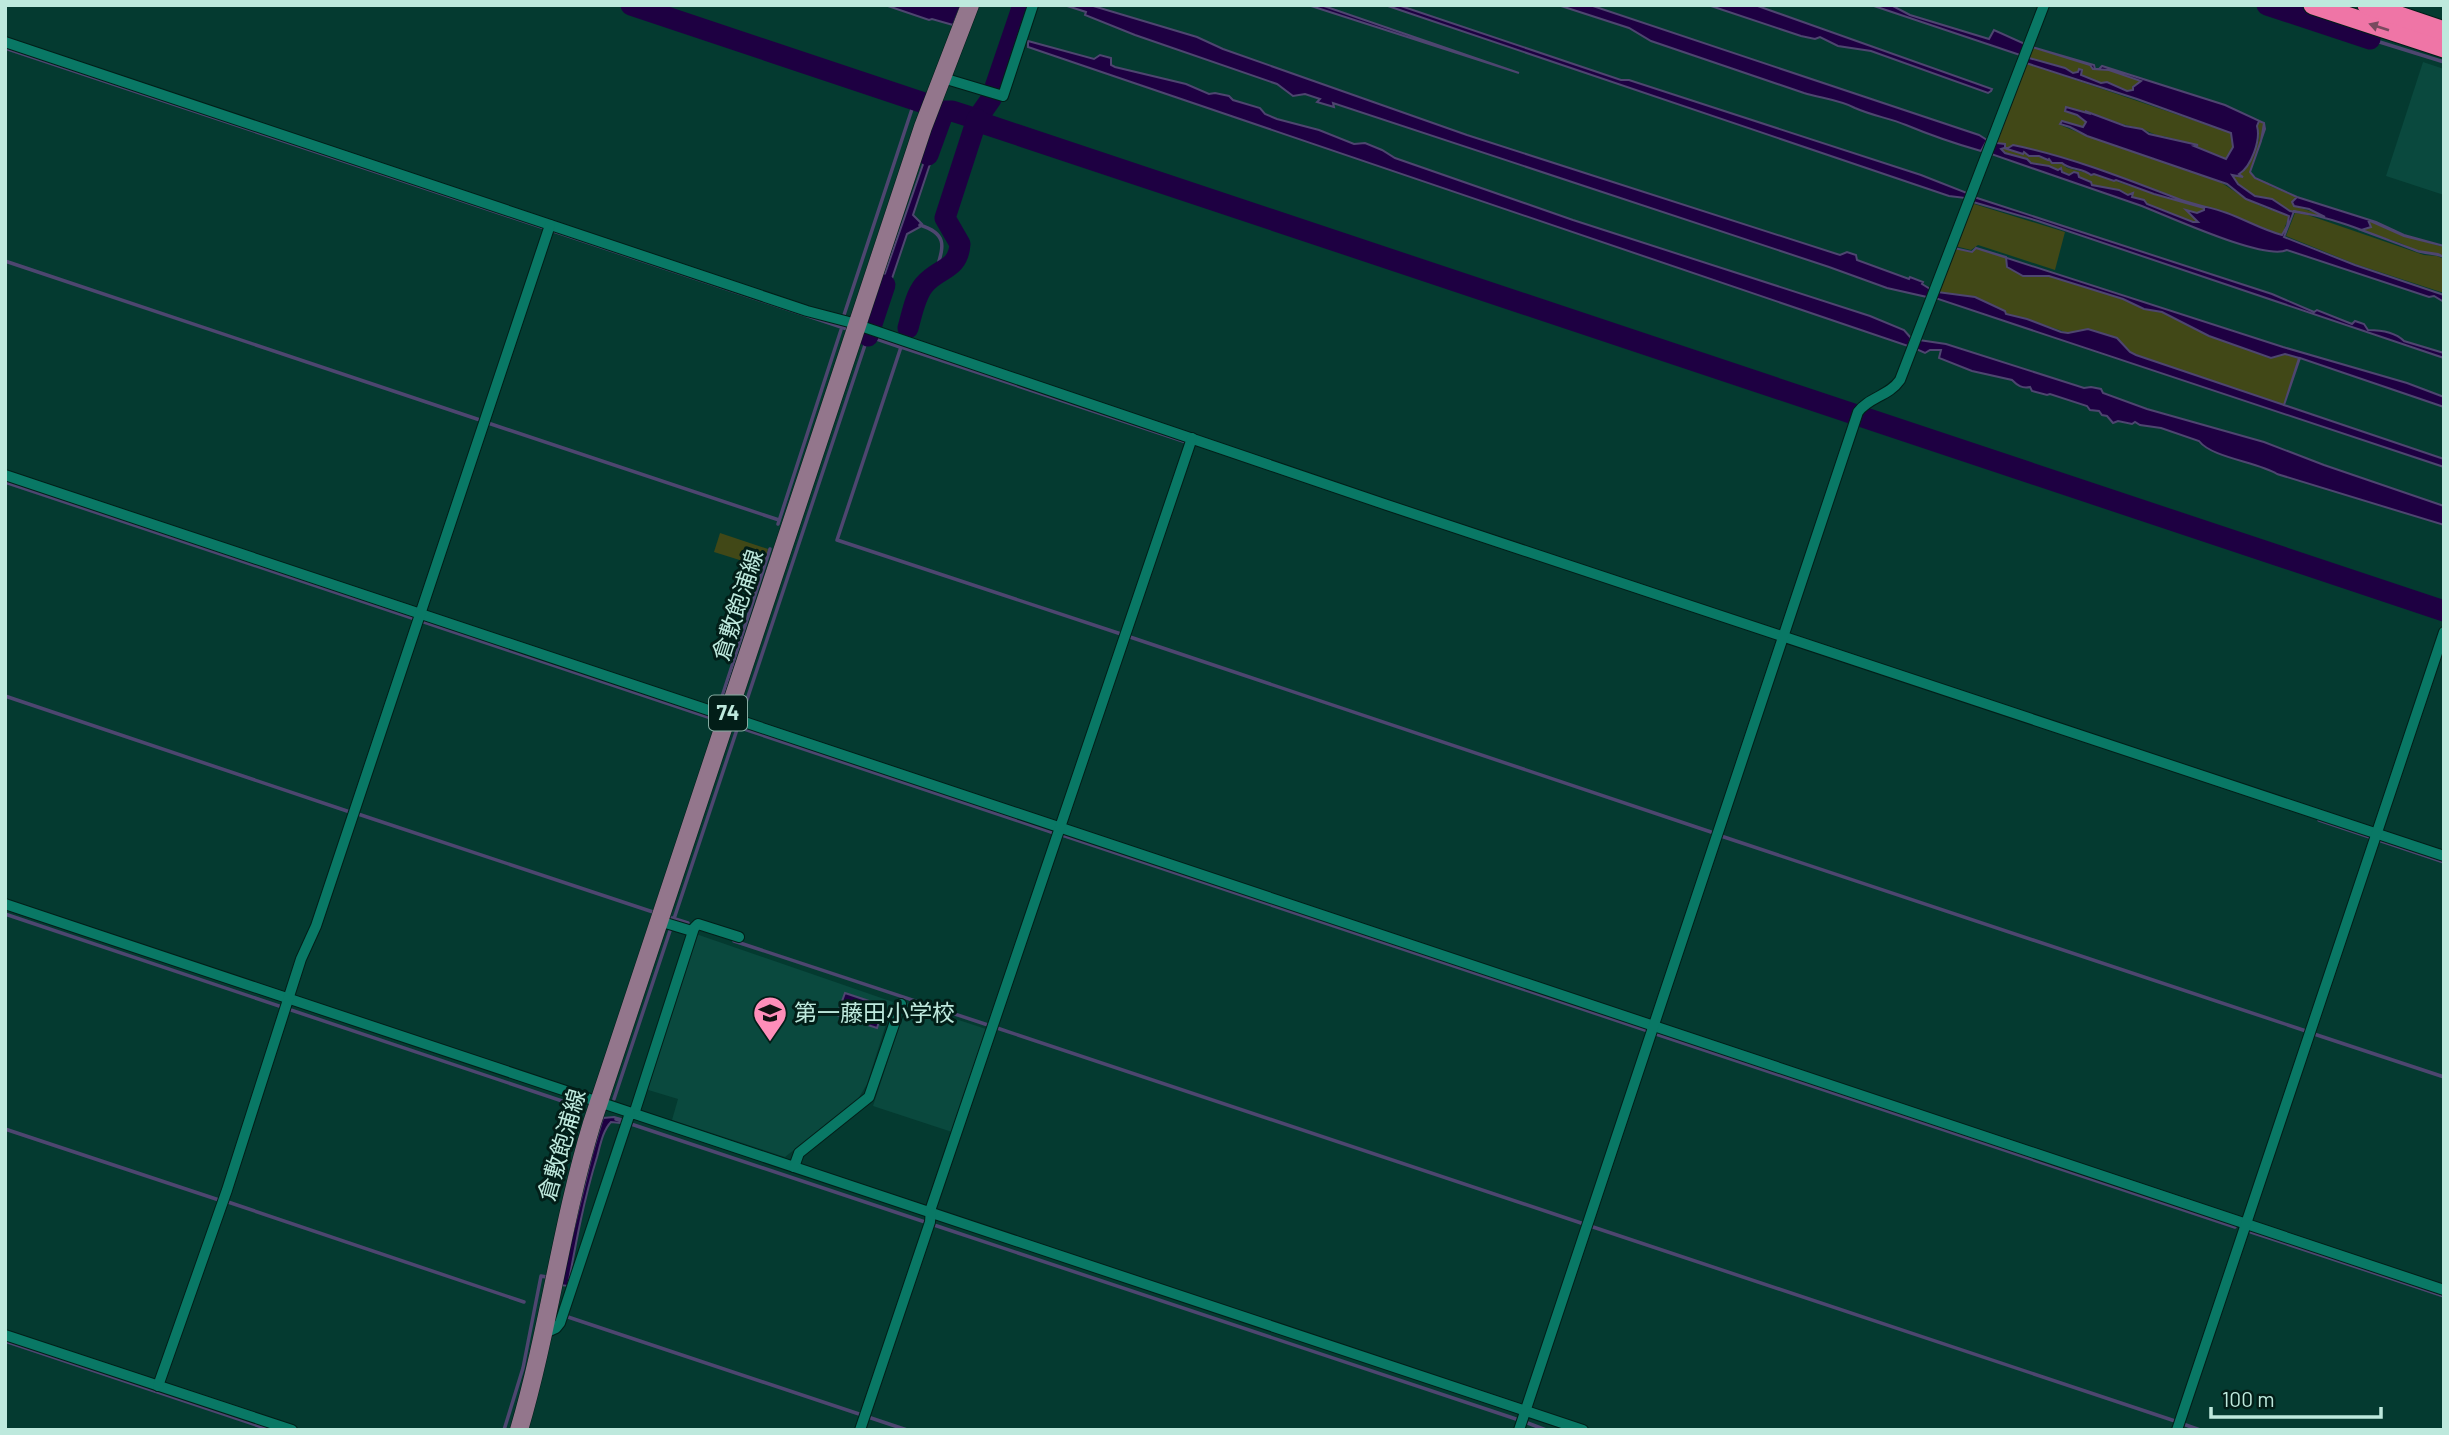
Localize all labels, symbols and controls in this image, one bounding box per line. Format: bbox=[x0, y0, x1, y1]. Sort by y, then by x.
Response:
one-way arrow bbox=[2368, 21, 2389, 31]
street label: 倉敷飽浦線 bbox=[706, 546, 768, 664]
road number: 74 bbox=[709, 696, 747, 730]
school or university icon: 第一藤田小学校 bbox=[751, 994, 789, 1043]
place label: 第一藤田小学校 bbox=[794, 998, 955, 1026]
street label: 倉敷飽浦線 bbox=[532, 1086, 590, 1204]
scale bar bbox=[2211, 1376, 2381, 1420]
text: 100 m bbox=[2222, 1386, 2275, 1411]

